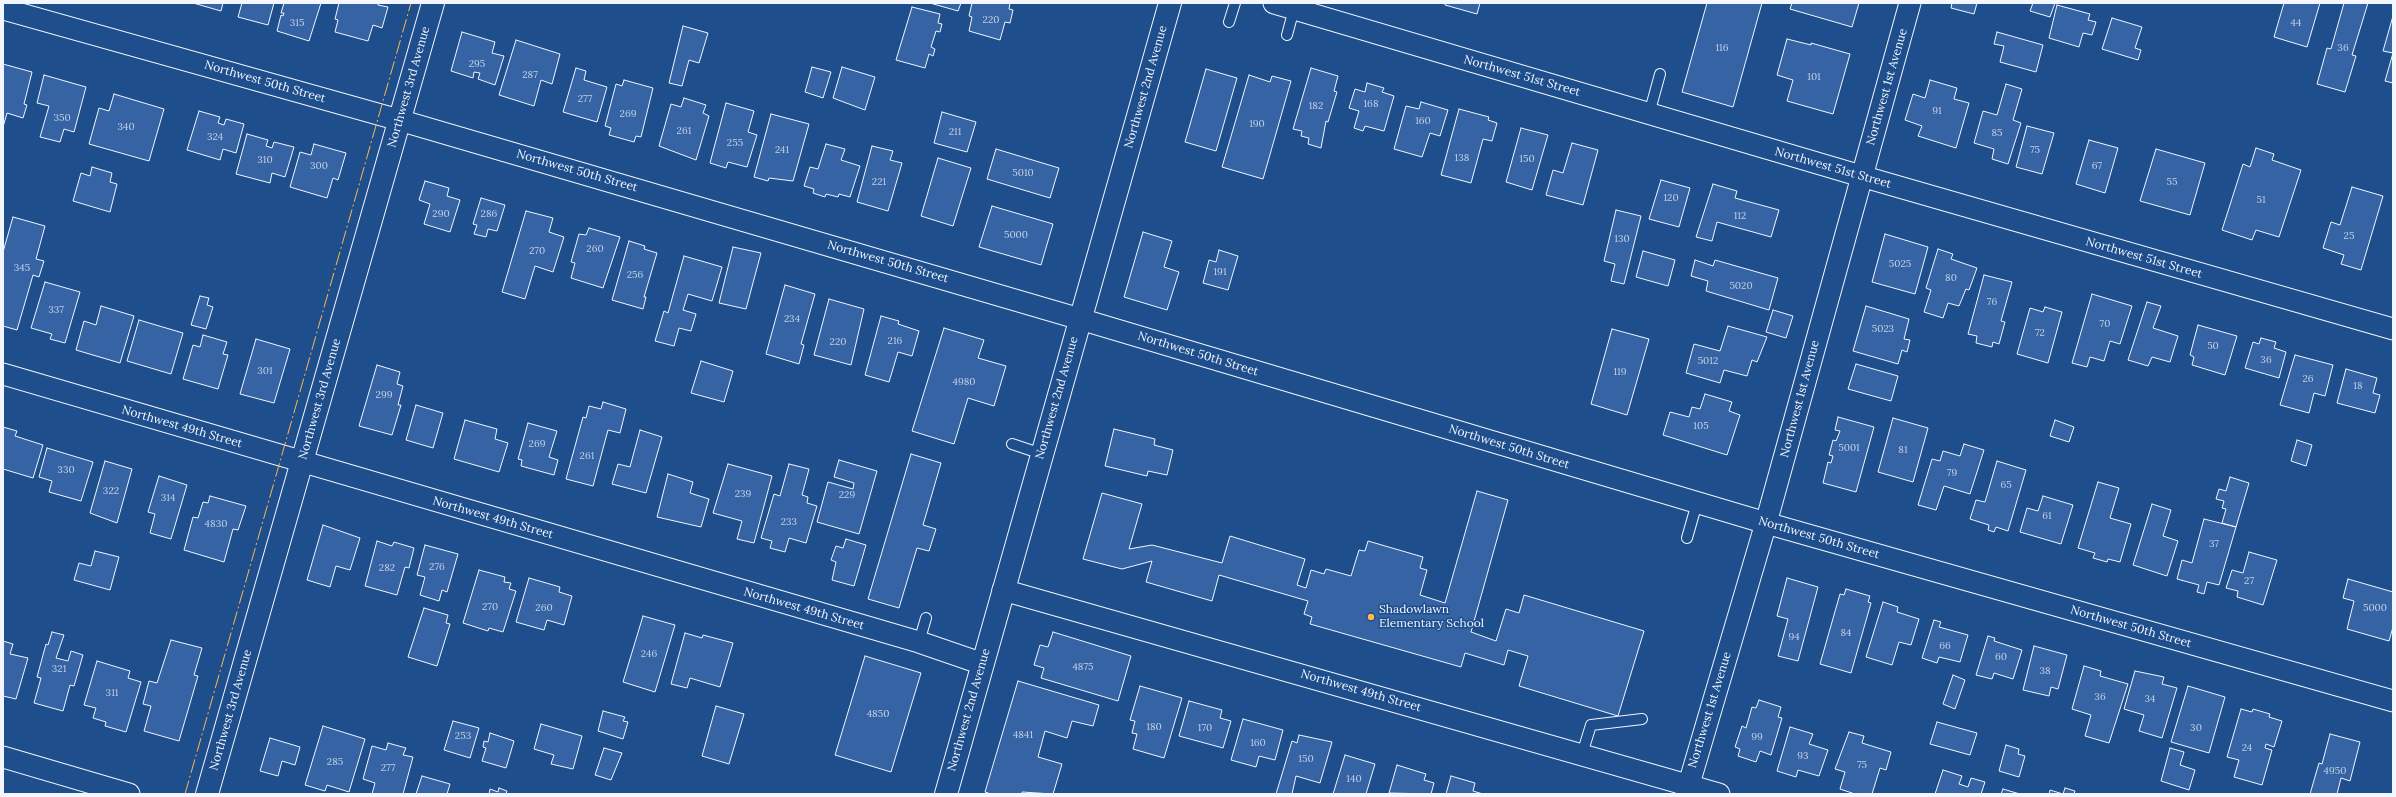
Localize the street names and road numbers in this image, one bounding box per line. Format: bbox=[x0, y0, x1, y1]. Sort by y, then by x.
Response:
street label: Northwest 2nd Avenue bbox=[1122, 24, 1170, 150]
street label: Northwest 3rd Avenue bbox=[385, 25, 433, 149]
street label: Northwest 1st Avenue bbox=[1863, 27, 1911, 147]
street label: Northwest 51st Street bbox=[1462, 52, 1582, 100]
street label: Northwest 50th Street bbox=[203, 58, 327, 106]
street label: Northwest 51st Street bbox=[1773, 144, 1893, 192]
street label: Northwest 50th Street bbox=[515, 147, 639, 195]
street label: Northwest 51st Street bbox=[2084, 234, 2204, 282]
street label: Northwest 50th Street bbox=[826, 238, 950, 286]
street label: Northwest 50th Street bbox=[1136, 329, 1260, 379]
street label: Northwest 2nd Avenue bbox=[1033, 335, 1081, 461]
street label: Northwest 3rd Avenue bbox=[296, 337, 344, 461]
street label: Northwest 1st Avenue bbox=[1777, 339, 1823, 459]
street label: Northwest 49th Street bbox=[120, 403, 244, 451]
street label: Northwest 50th Street bbox=[1447, 422, 1571, 472]
street label: Northwest 49th Street bbox=[431, 494, 555, 542]
street label: Northwest 50th Street bbox=[1757, 514, 1881, 562]
street label: Northwest 49th Street bbox=[742, 585, 866, 633]
street label: Northwest 50th Street bbox=[2069, 603, 2193, 651]
street label: Northwest 2nd Avenue bbox=[945, 647, 993, 773]
street label: Northwest 3rd Avenue bbox=[207, 648, 255, 772]
street label: Northwest 1st Avenue bbox=[1685, 650, 1735, 770]
street label: Northwest 49th Street bbox=[1299, 667, 1423, 715]

